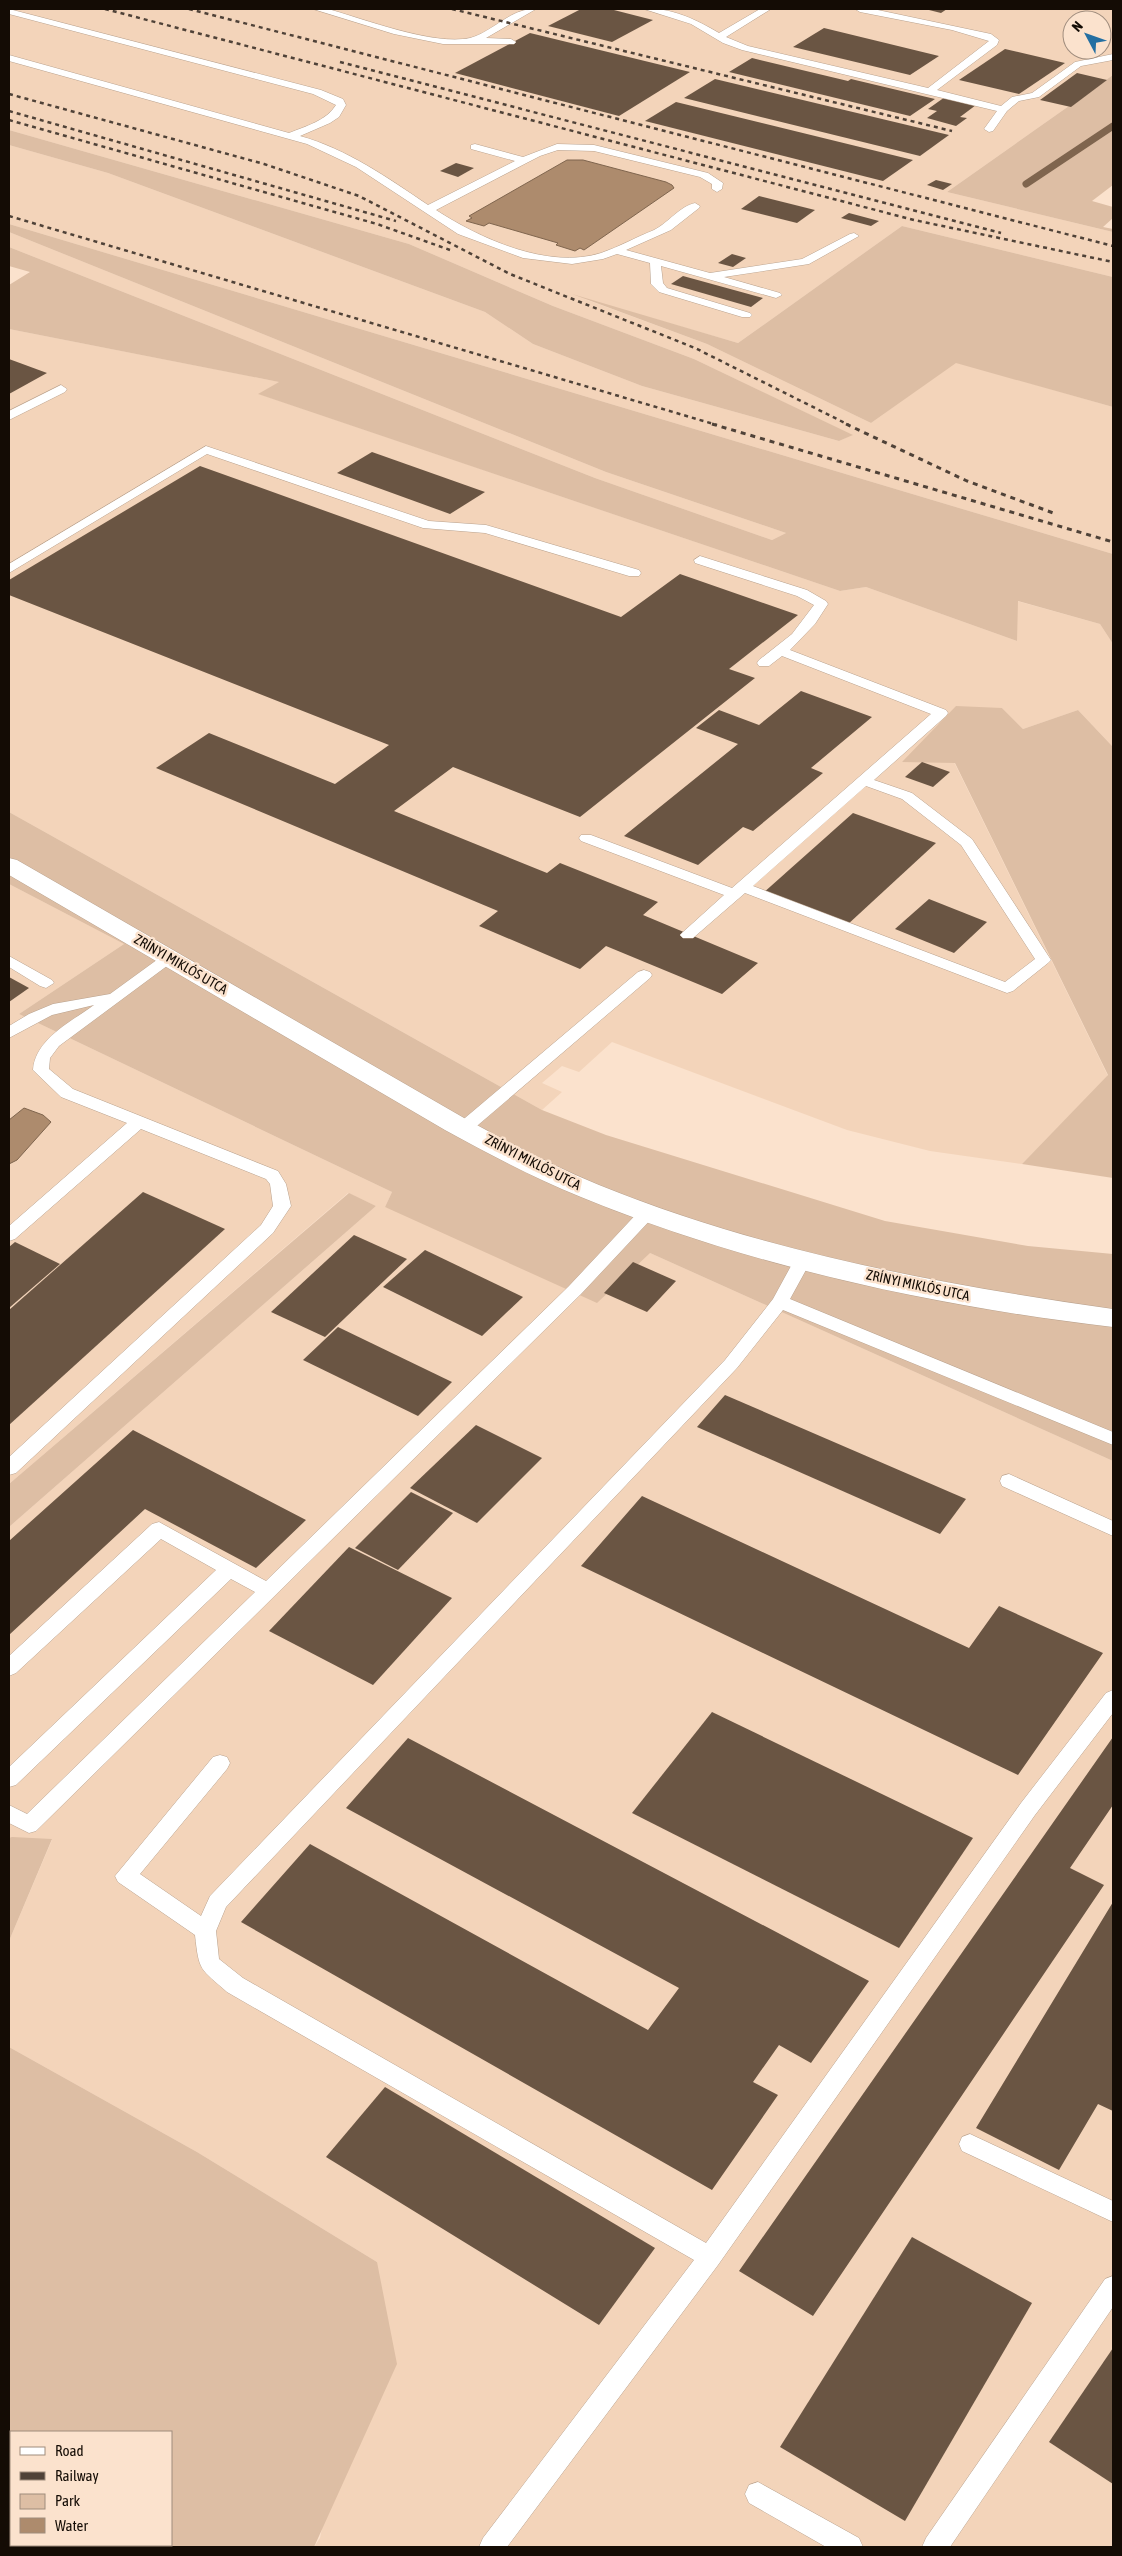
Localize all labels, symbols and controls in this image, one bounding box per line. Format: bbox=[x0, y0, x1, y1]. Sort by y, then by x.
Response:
north arrow bbox=[1062, 10, 1112, 60]
text: N bbox=[1068, 18, 1086, 35]
street label: ZRÍNYI MIKLÓS UTCA bbox=[132, 931, 231, 997]
street label: ZRÍNYI MIKLÓS UTCA bbox=[483, 1131, 584, 1193]
street label: ZRÍNYI MIKLÓS UTCA bbox=[865, 1266, 971, 1304]
legend bbox=[10, 2431, 172, 2546]
text: Road bbox=[55, 2442, 84, 2459]
text: Railway bbox=[55, 2467, 99, 2484]
text: Park bbox=[55, 2492, 80, 2509]
text: Water bbox=[55, 2517, 88, 2534]

